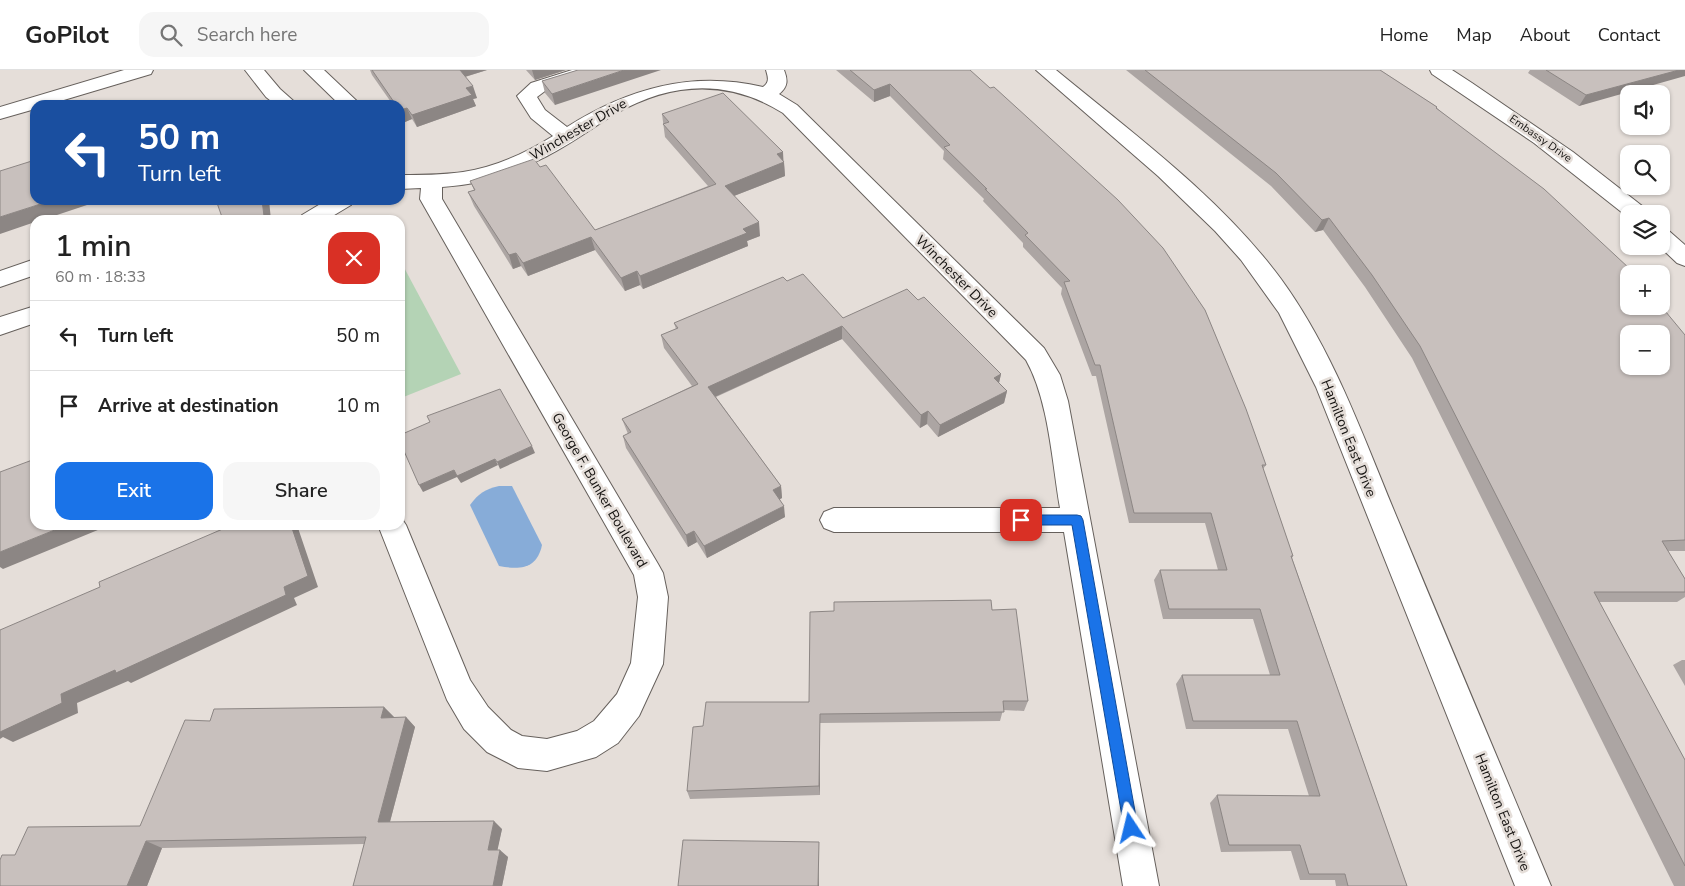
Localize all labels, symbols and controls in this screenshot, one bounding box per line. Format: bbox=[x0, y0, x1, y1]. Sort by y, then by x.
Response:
search box bbox=[139, 12, 489, 57]
text: GoPilot bbox=[25, 19, 109, 51]
icon: search bbox=[157, 21, 185, 49]
text: Search here bbox=[197, 22, 297, 48]
text: Home bbox=[1380, 23, 1428, 47]
text: Map bbox=[1456, 23, 1492, 47]
text: About bbox=[1520, 23, 1570, 47]
text: Contact bbox=[1598, 23, 1660, 47]
map controls bbox=[1620, 85, 1670, 375]
button: sound bbox=[1620, 85, 1670, 135]
street label: Winchester Drive bbox=[526, 94, 630, 165]
street label: Embassy Drive bbox=[1506, 111, 1575, 166]
text: 50 m bbox=[138, 114, 220, 161]
icon: left bbox=[55, 120, 120, 185]
button: search bbox=[1620, 145, 1670, 195]
text: Turn left bbox=[138, 159, 221, 189]
button: layers bbox=[1620, 205, 1670, 255]
text: 1 min bbox=[55, 226, 131, 267]
street label: Winchester Drive bbox=[911, 231, 1002, 322]
button: close bbox=[328, 232, 380, 284]
button: + bbox=[1620, 265, 1670, 315]
text: 60 m · 18:33 bbox=[55, 266, 146, 288]
icon: left bbox=[55, 322, 83, 350]
text: Turn left bbox=[98, 323, 173, 349]
text: 50 m bbox=[336, 323, 380, 349]
button: − bbox=[1620, 325, 1670, 375]
street label: Hamilton East Drive bbox=[1316, 377, 1381, 500]
icon: arrive bbox=[55, 392, 83, 420]
text: Arrive at destination bbox=[98, 393, 279, 419]
text: 10 m bbox=[336, 393, 380, 419]
street label: George F. Bunker Boulevard bbox=[547, 409, 652, 571]
button: Exit bbox=[55, 462, 213, 520]
button: Share bbox=[223, 462, 380, 520]
pin bbox=[1000, 499, 1042, 541]
icon: arrive bbox=[1007, 506, 1035, 534]
street label: Hamilton East Drive bbox=[1470, 751, 1535, 874]
position arrow bbox=[1104, 801, 1156, 853]

